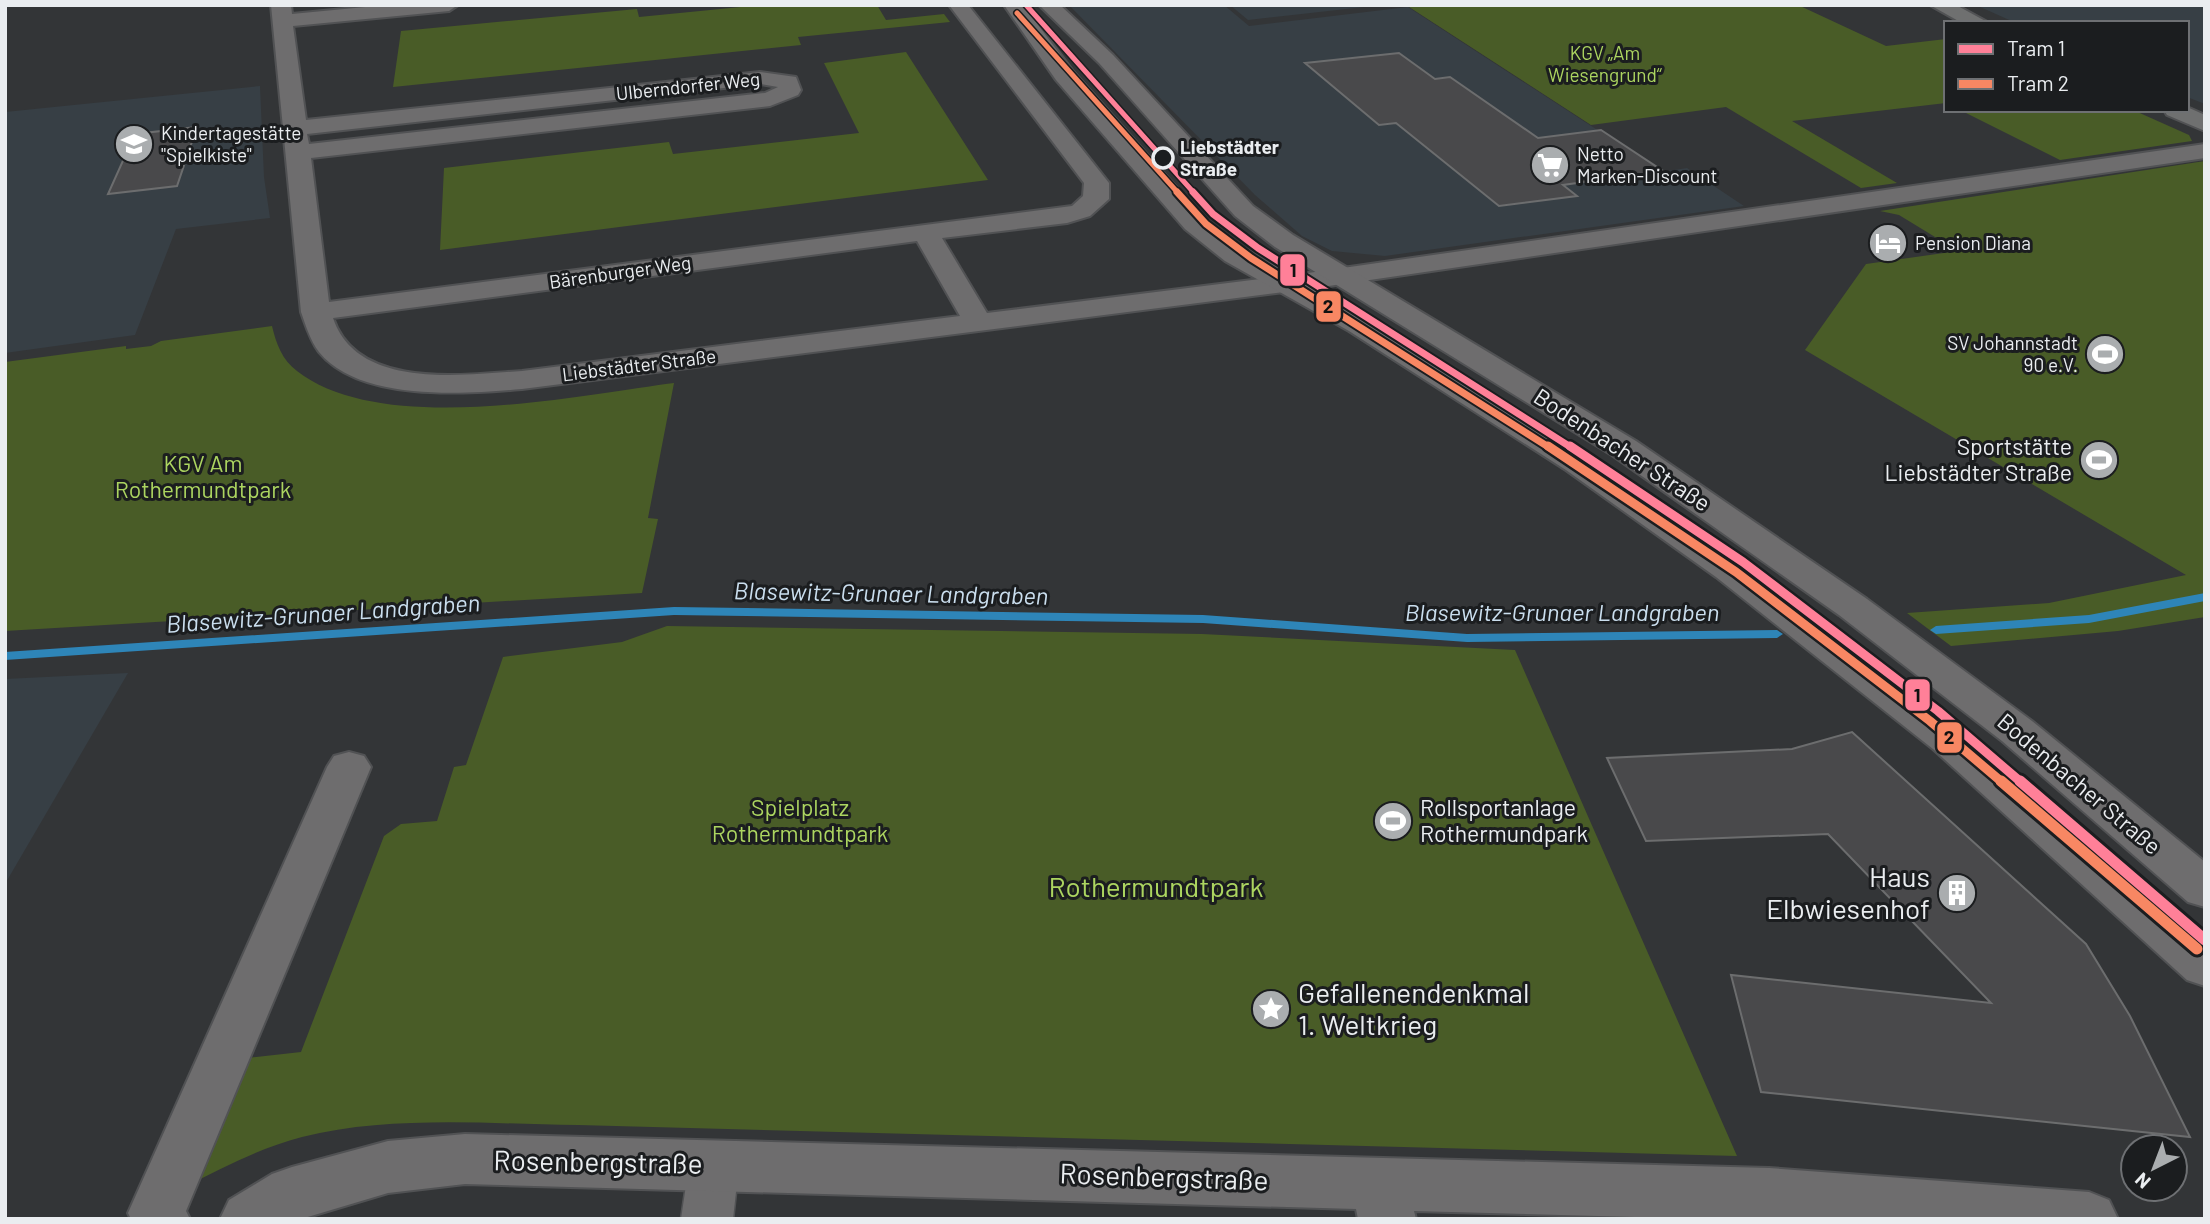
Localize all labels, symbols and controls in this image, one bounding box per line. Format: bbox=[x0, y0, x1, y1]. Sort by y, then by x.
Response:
legend bbox=[1944, 21, 2189, 112]
text: Tram 1 bbox=[2007, 35, 2065, 60]
park label: KGV „Am Wiesengrund“ bbox=[1548, 41, 1663, 86]
street label: Ulberndorfer Weg bbox=[615, 66, 761, 105]
text: Tram 2 bbox=[2007, 70, 2069, 95]
place label: Kindertagestätte "Spielkiste" bbox=[161, 121, 301, 166]
school or university icon: Kindertagestätte "Spielkiste" bbox=[113, 123, 155, 165]
place label: Liebstädter Straße bbox=[1180, 135, 1280, 180]
place label: Netto Marken-Discount bbox=[1577, 142, 1717, 187]
supermarket icon: Netto Marken-Discount bbox=[1529, 144, 1571, 186]
marker: Liebstädter Straße bbox=[1152, 147, 1174, 169]
hotel icon: Pension Diana bbox=[1867, 222, 1909, 264]
place label: Pension Diana bbox=[1915, 231, 2031, 254]
street label: Bärenburger Weg bbox=[548, 250, 692, 293]
line badge: 1 bbox=[1279, 253, 1306, 287]
text: 1 bbox=[1290, 258, 1296, 281]
line badge: 2 bbox=[1315, 290, 1342, 323]
text: 2 bbox=[1323, 294, 1333, 317]
place label: SV Johannstadt 90 e.V. bbox=[1947, 331, 2078, 376]
sports icon: SV Johannstadt 90 e.V. bbox=[2084, 333, 2126, 375]
street label: Liebstädter Straße bbox=[561, 344, 717, 385]
street label: Bodenbacher Straße bbox=[1529, 382, 1716, 517]
place label: Sportstätte Liebstädter Straße bbox=[1885, 432, 2072, 486]
sports icon: Sportstätte Liebstädter Straße bbox=[2078, 439, 2120, 481]
park label: KGV Am Rothermundtpark bbox=[115, 449, 291, 503]
water label: Blasewitz‐Grunaer Landgraben bbox=[734, 575, 1049, 610]
water label: Blasewitz‐Grunaer Landgraben bbox=[165, 587, 481, 638]
water label: Blasewitz‐Grunaer Landgraben bbox=[1405, 597, 1719, 626]
line badge: 1 bbox=[1904, 678, 1931, 712]
text: 1 bbox=[1914, 683, 1920, 706]
street label: Bodenbacher Straße bbox=[1992, 707, 2167, 860]
line badge: 2 bbox=[1936, 721, 1963, 754]
text: 2 bbox=[1944, 725, 1954, 748]
park label: Spielplatz Rothermundtpark bbox=[712, 793, 888, 847]
place label: Rollsportanlage Rothermundpark bbox=[1420, 793, 1588, 847]
sports icon: Rollsportanlage Rothermundpark bbox=[1372, 800, 1414, 842]
place label: Haus Elbwiesenhof bbox=[1766, 859, 1930, 925]
park label: Rothermundtpark bbox=[1049, 869, 1263, 903]
building icon: Haus Elbwiesenhof bbox=[1936, 872, 1978, 914]
place label: Gefallenendenkmal 1. Weltkrieg bbox=[1298, 975, 1529, 1041]
place icon: Gefallenendenkmal 1. Weltkrieg bbox=[1250, 988, 1292, 1030]
north arrow bbox=[2119, 1133, 2189, 1203]
street label: Rosenbergstraße bbox=[493, 1142, 703, 1180]
street label: Rosenbergstraße bbox=[1059, 1155, 1269, 1197]
text: N bbox=[2130, 1168, 2155, 1194]

